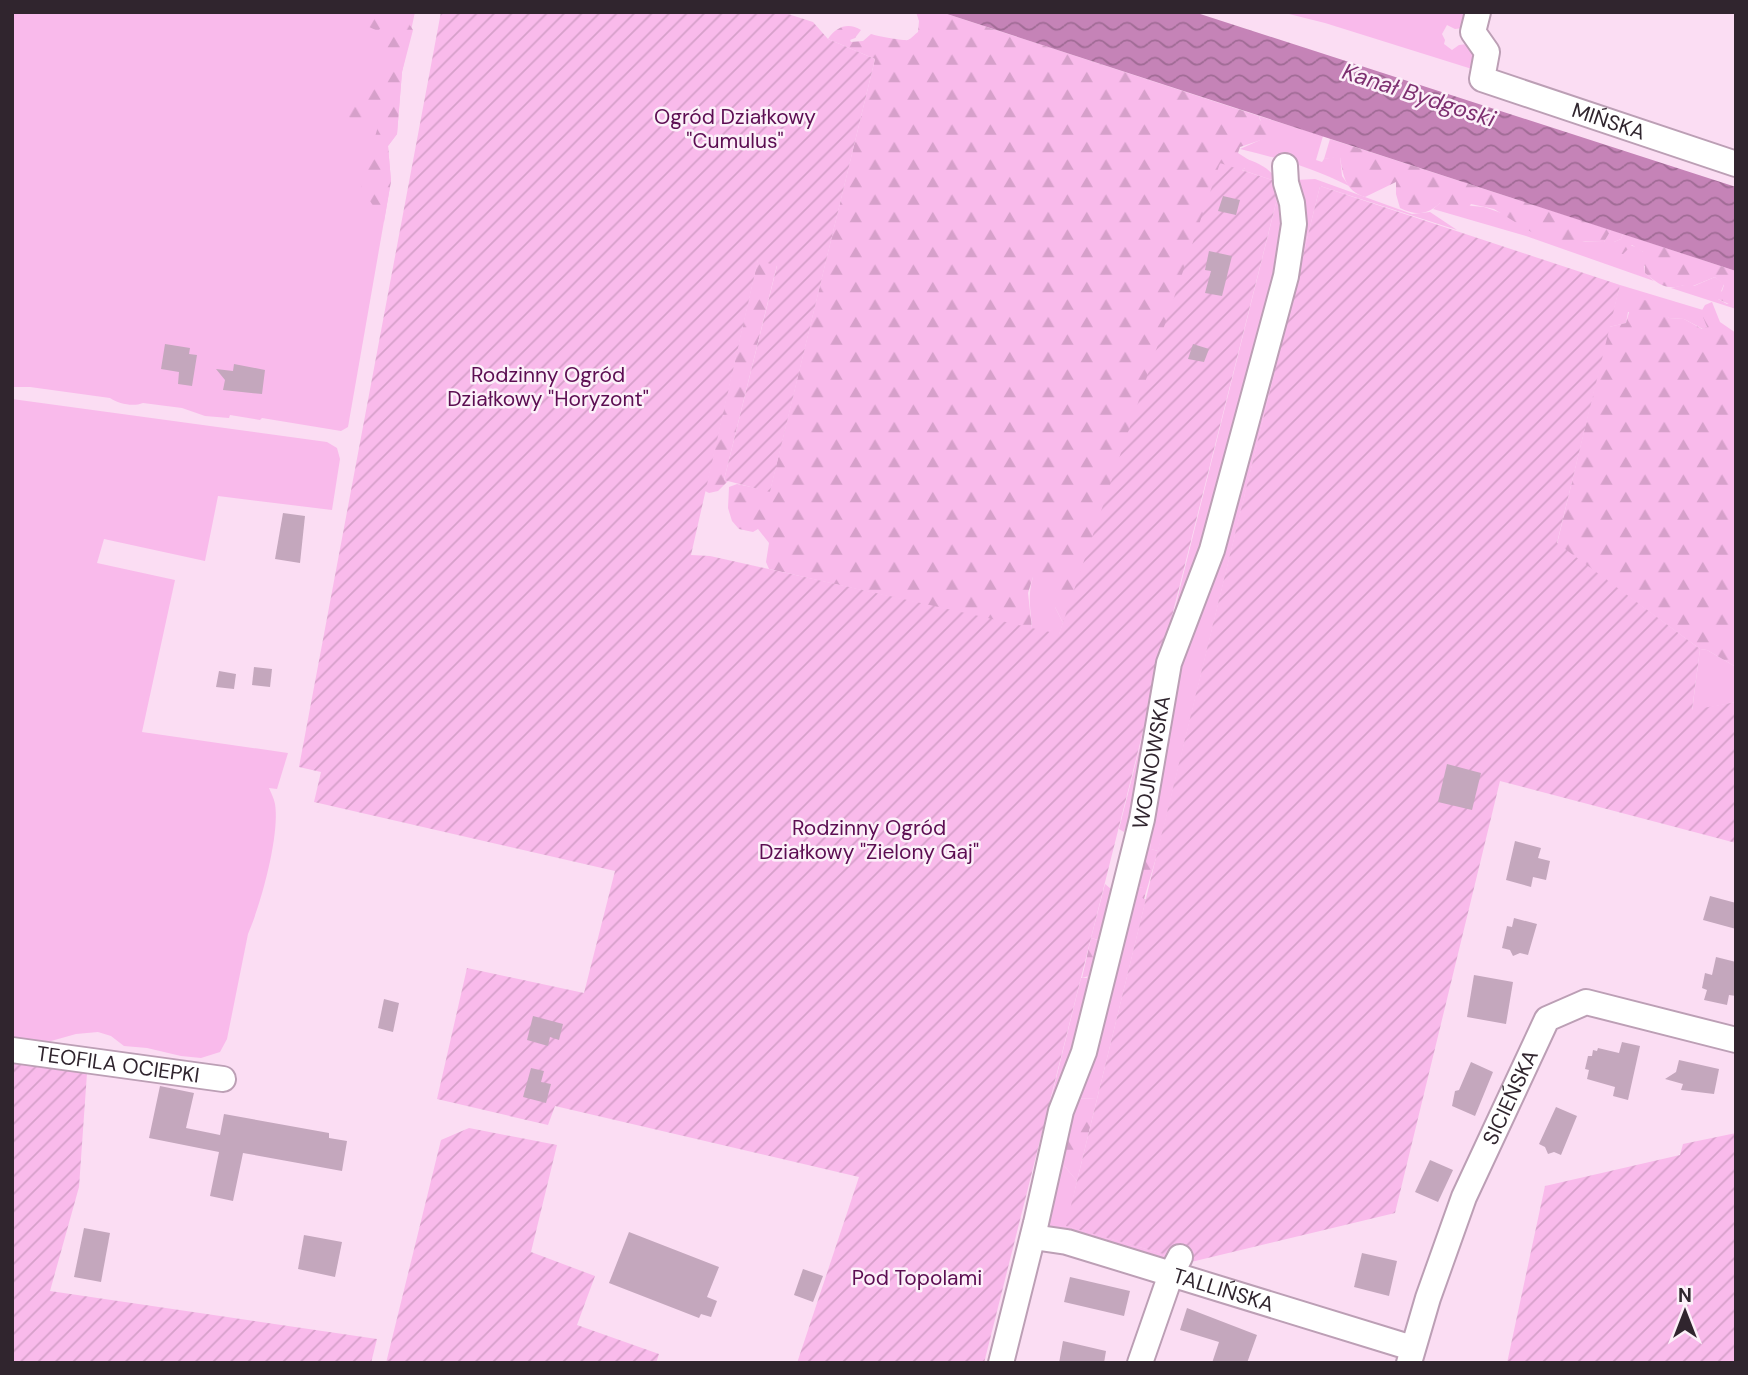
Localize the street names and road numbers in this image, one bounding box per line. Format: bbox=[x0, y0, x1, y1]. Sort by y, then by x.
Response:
street label: MIŃSKA bbox=[1568, 96, 1649, 147]
street label: WOJNOWSKA bbox=[1126, 693, 1177, 832]
street label: TEOFILA OCIEPKI bbox=[35, 1040, 201, 1090]
street label: SICIEŃSKA bbox=[1476, 1045, 1545, 1149]
street label: TALLIŃSKA bbox=[1170, 1261, 1277, 1319]

